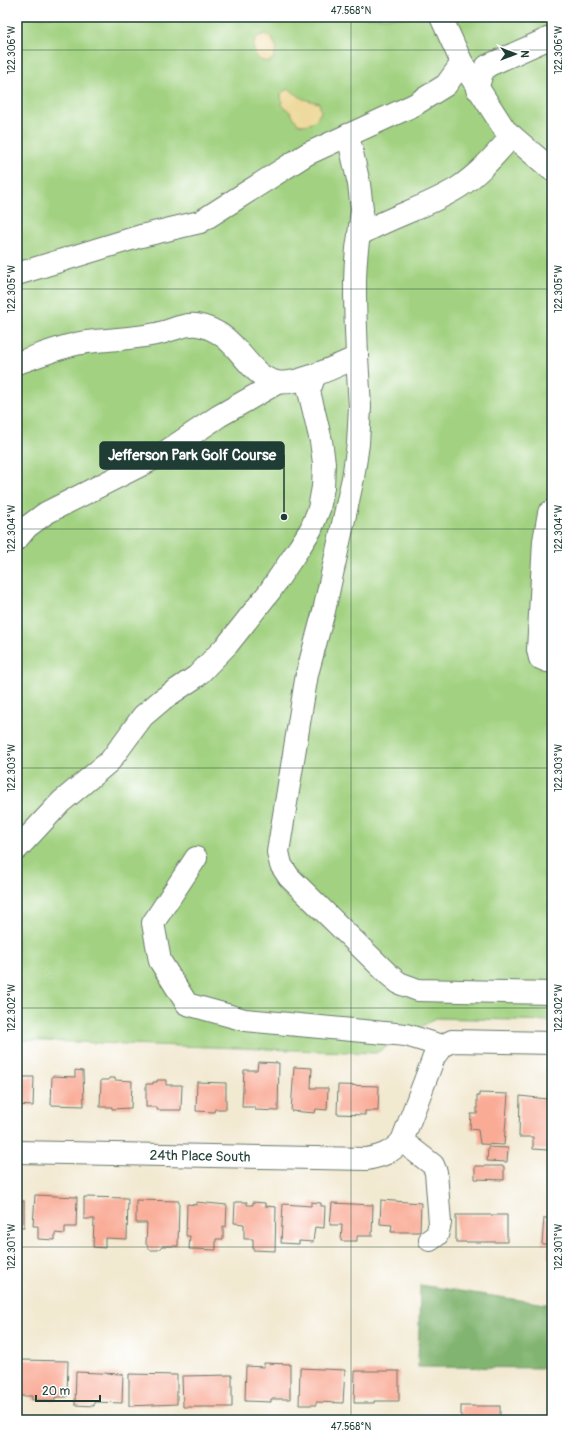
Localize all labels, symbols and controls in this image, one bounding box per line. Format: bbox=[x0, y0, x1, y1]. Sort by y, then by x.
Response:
text: 47.568°N bbox=[331, 5, 372, 17]
text: 122.306°W bbox=[6, 25, 18, 74]
text: 122.306°W bbox=[553, 25, 565, 74]
north arrow bbox=[495, 34, 535, 74]
text: N bbox=[518, 50, 531, 58]
text: 122.305°W bbox=[6, 265, 18, 313]
text: 122.305°W bbox=[553, 265, 565, 313]
callout: Jefferson Park Golf Course bbox=[100, 442, 284, 469]
text: Jefferson Park Golf Course bbox=[108, 446, 277, 465]
text: 122.304°W bbox=[6, 504, 18, 553]
text: 122.304°W bbox=[553, 504, 565, 553]
text: 122.303°W bbox=[6, 743, 18, 792]
text: 122.303°W bbox=[553, 743, 565, 792]
text: 122.302°W bbox=[6, 983, 18, 1032]
text: 122.302°W bbox=[553, 983, 565, 1032]
street label: 24th Place South bbox=[149, 1146, 251, 1165]
text: 122.301°W bbox=[6, 1223, 18, 1270]
text: 122.301°W bbox=[553, 1223, 565, 1270]
scale bar bbox=[36, 1377, 100, 1403]
text: 20 m bbox=[42, 1384, 71, 1399]
text: 47.568°N bbox=[331, 1421, 372, 1433]

